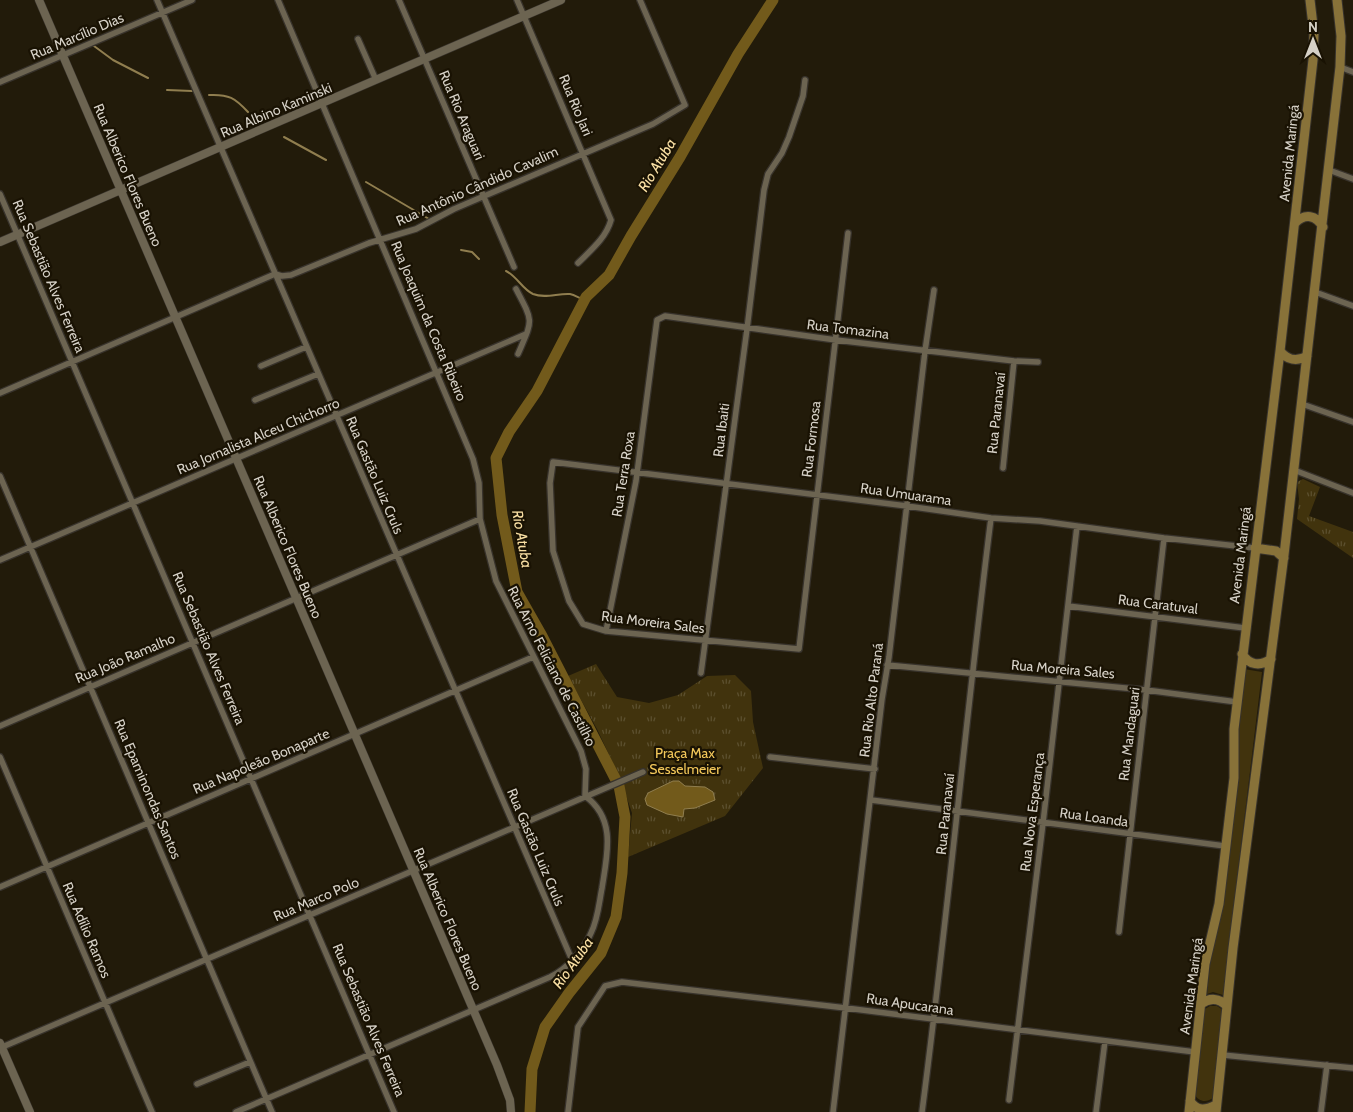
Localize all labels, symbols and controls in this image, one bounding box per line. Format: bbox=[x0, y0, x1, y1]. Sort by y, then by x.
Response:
street label: Rua Marcílio Dias bbox=[28, 8, 127, 64]
north arrow bbox=[1288, 15, 1338, 65]
text: N bbox=[1308, 18, 1318, 36]
street label: Rua Rio Araguari bbox=[435, 67, 489, 163]
street label: Rua Rio Jari bbox=[555, 71, 597, 139]
street label: Rua Albino Kaminski bbox=[217, 78, 335, 142]
street label: Rua Alberico Flores Bueno bbox=[90, 101, 166, 250]
street label: Avenida Maringá bbox=[1275, 103, 1303, 202]
water label: Rio Atuba bbox=[634, 135, 680, 195]
street label: Rua Antônio Cândido Cavalim bbox=[393, 142, 561, 230]
street label: Rua Sebastião Alves Ferreira bbox=[9, 197, 90, 356]
street label: Rua Joaquim da Costa Ribeiro bbox=[387, 238, 471, 404]
street label: Rua Tomazina bbox=[806, 315, 890, 343]
street label: Rua Paranavaí bbox=[983, 371, 1009, 455]
street label: Rua Jornalista Alceu Chichorro bbox=[174, 393, 342, 478]
street label: Rua Formosa bbox=[797, 400, 825, 478]
street label: Rua Ibaiti bbox=[709, 402, 733, 458]
street label: Rua Gastão Luiz Cruls bbox=[342, 413, 408, 537]
street label: Rua Terra Roxa bbox=[607, 430, 639, 518]
street label: Rua Alberico Flores Bueno bbox=[250, 473, 326, 622]
street label: Rua Umuarama bbox=[859, 479, 953, 509]
street label: Avenida Maringá bbox=[1225, 505, 1255, 604]
water label: Rio Atuba bbox=[508, 509, 536, 569]
street label: Rua Sebastião Alves Ferreira bbox=[169, 569, 250, 728]
street label: Rua Arno Feliciano de Castilho bbox=[504, 583, 600, 749]
street label: Rua Caratuval bbox=[1117, 590, 1200, 618]
street label: Rua Moreira Sales bbox=[600, 607, 706, 637]
street label: Rua João Ramalho bbox=[72, 629, 178, 687]
street label: Rua Rio Alto Paraná bbox=[855, 642, 887, 758]
street label: Rua Moreira Sales bbox=[1010, 655, 1116, 683]
street label: Rua Mandaguari bbox=[1114, 686, 1144, 782]
street label: Rua Epaminondas Santos bbox=[110, 716, 186, 862]
street label: Rua Napoleão Bonaparte bbox=[190, 724, 332, 798]
park label: Praça Max Sesselmeier bbox=[649, 744, 721, 778]
street label: Rua Nova Esperança bbox=[1016, 751, 1048, 873]
street label: Rua Paranavaí bbox=[932, 772, 958, 856]
street label: Rua Gastão Luiz Cruls bbox=[503, 785, 569, 909]
street label: Rua Loanda bbox=[1059, 803, 1130, 831]
street label: Rua Alberico Flores Bueno bbox=[410, 845, 486, 994]
street label: Rua Marco Polo bbox=[270, 873, 362, 925]
street label: Rua Adílio Ramos bbox=[59, 879, 115, 981]
water label: Rio Atuba bbox=[549, 934, 597, 992]
street label: Avenida Maringá bbox=[1175, 936, 1207, 1035]
street label: Rua Sebastião Alves Ferreira bbox=[329, 941, 410, 1100]
street label: Rua Apucarana bbox=[865, 989, 955, 1019]

